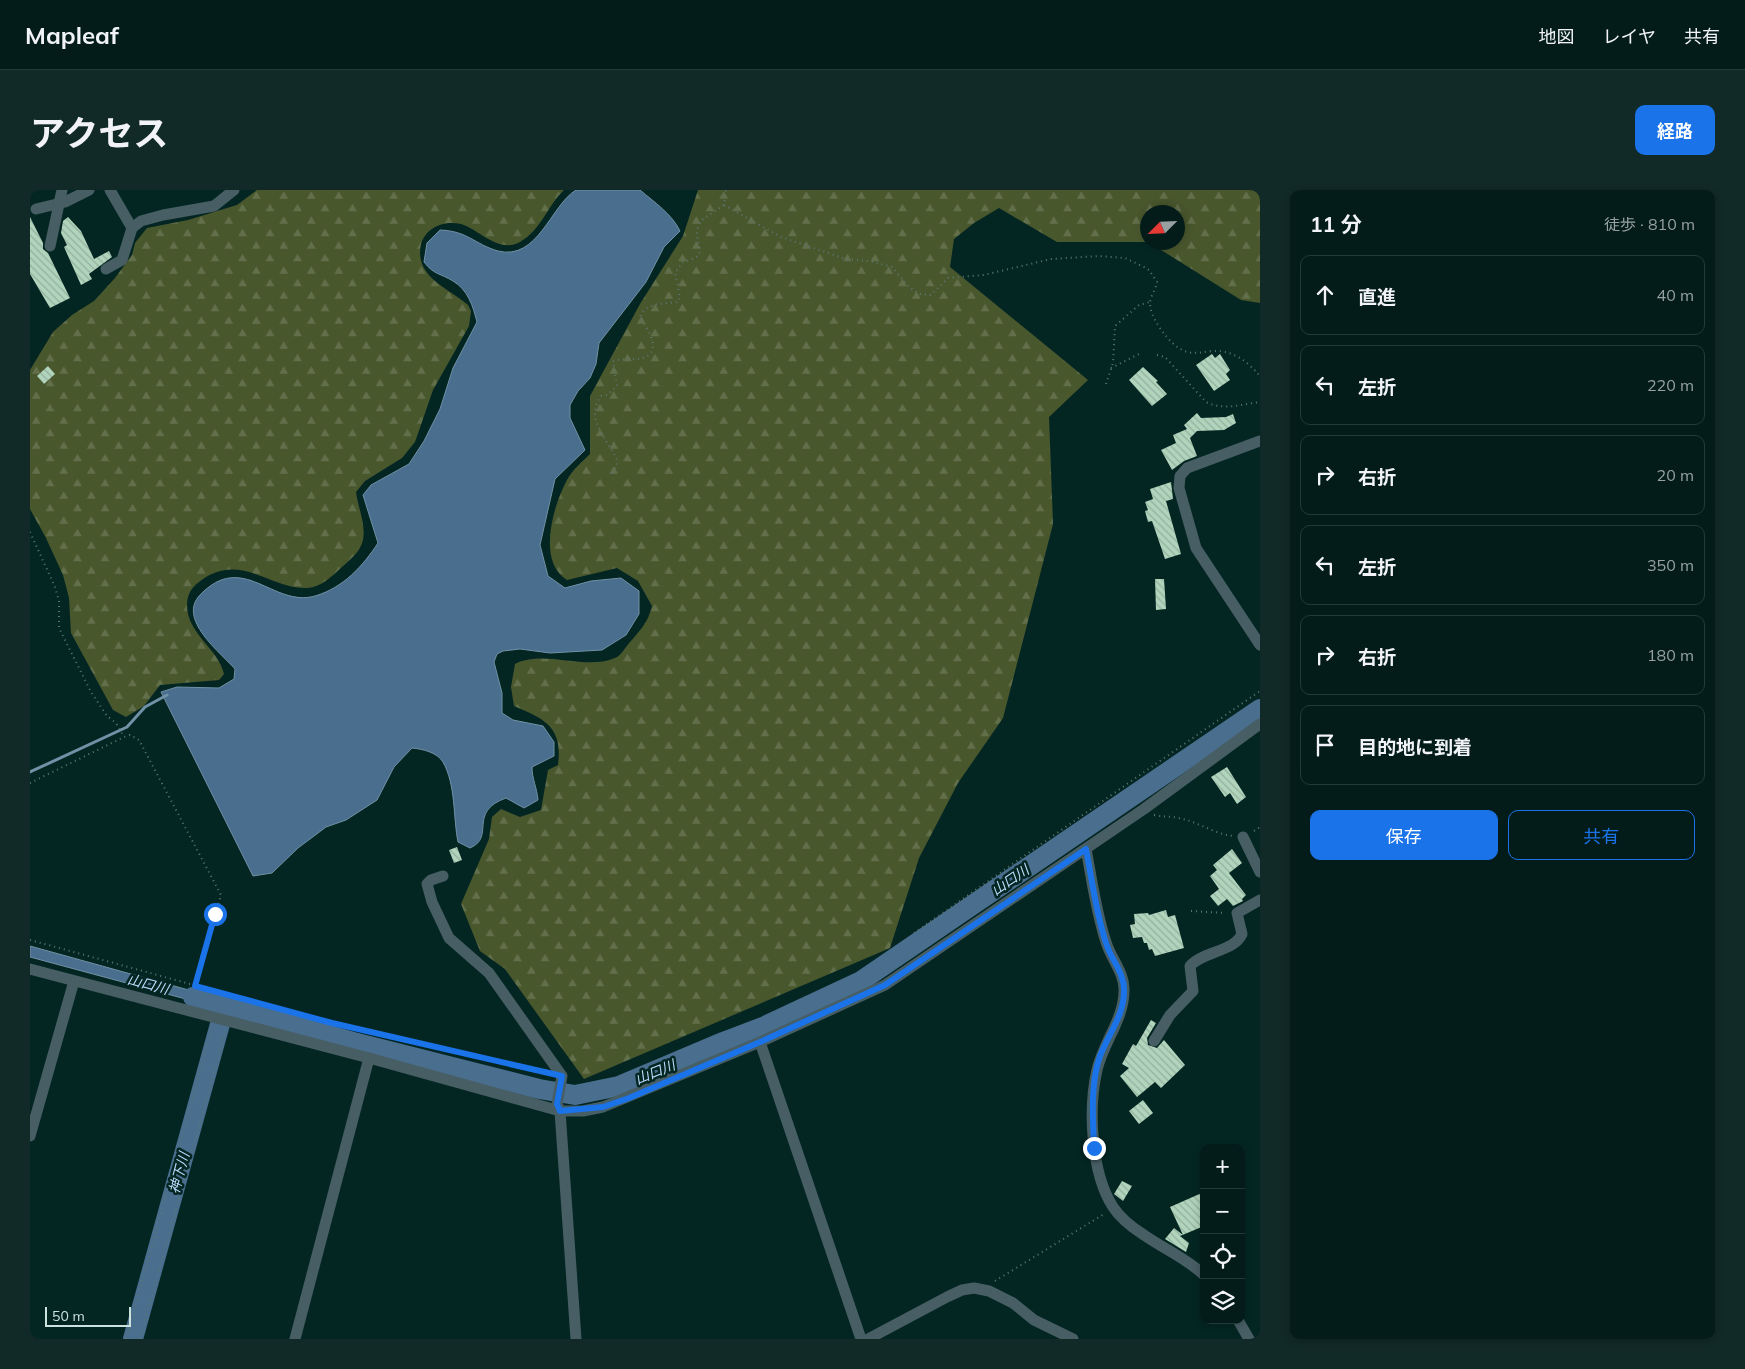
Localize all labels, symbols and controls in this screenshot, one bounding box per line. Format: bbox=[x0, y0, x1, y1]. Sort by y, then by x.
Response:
text: Mapleaf bbox=[25, 20, 119, 50]
text: 地図 bbox=[1539, 25, 1575, 48]
text: レイヤ bbox=[1603, 25, 1656, 48]
text: 共有 bbox=[1684, 25, 1720, 48]
button: 経路 bbox=[1635, 105, 1715, 155]
text: アクセス bbox=[30, 111, 168, 155]
north arrow bbox=[1140, 205, 1185, 250]
text: 11 分 bbox=[1310, 211, 1362, 237]
text: 徒歩 · 810 m bbox=[1604, 214, 1695, 234]
icon: ahead bbox=[1311, 281, 1339, 309]
text: 直進 bbox=[1358, 285, 1396, 309]
text: 40 m bbox=[1657, 285, 1694, 305]
icon: left bbox=[1311, 371, 1339, 399]
text: 左折 bbox=[1358, 375, 1396, 399]
text: 220 m bbox=[1647, 375, 1694, 395]
icon: right bbox=[1311, 461, 1339, 489]
text: 右折 bbox=[1358, 465, 1396, 489]
text: 20 m bbox=[1657, 465, 1694, 485]
icon: left bbox=[1311, 551, 1339, 579]
text: 左折 bbox=[1358, 555, 1396, 579]
text: 350 m bbox=[1647, 555, 1694, 575]
icon: right bbox=[1311, 641, 1339, 669]
text: 右折 bbox=[1358, 645, 1396, 669]
text: 180 m bbox=[1647, 645, 1694, 665]
icon: arrive bbox=[1311, 731, 1339, 759]
text: 目的地に到着 bbox=[1358, 735, 1472, 759]
button: 保存 bbox=[1310, 810, 1498, 860]
button: 共有 bbox=[1508, 810, 1695, 860]
water label: 山口川 bbox=[988, 860, 1034, 899]
route start bbox=[204, 903, 227, 926]
water label: 山口川 bbox=[125, 970, 173, 999]
water label: 山口川 bbox=[632, 1055, 680, 1088]
route end bbox=[1083, 1137, 1106, 1160]
map controls bbox=[1200, 1144, 1245, 1324]
button: + bbox=[1200, 1144, 1245, 1189]
water label: 神下川 bbox=[165, 1148, 194, 1196]
button: − bbox=[1200, 1189, 1245, 1234]
button: locate bbox=[1200, 1234, 1245, 1279]
button: layers bbox=[1200, 1279, 1245, 1324]
scale bar bbox=[45, 1304, 131, 1327]
text: 50 m bbox=[52, 1307, 85, 1325]

